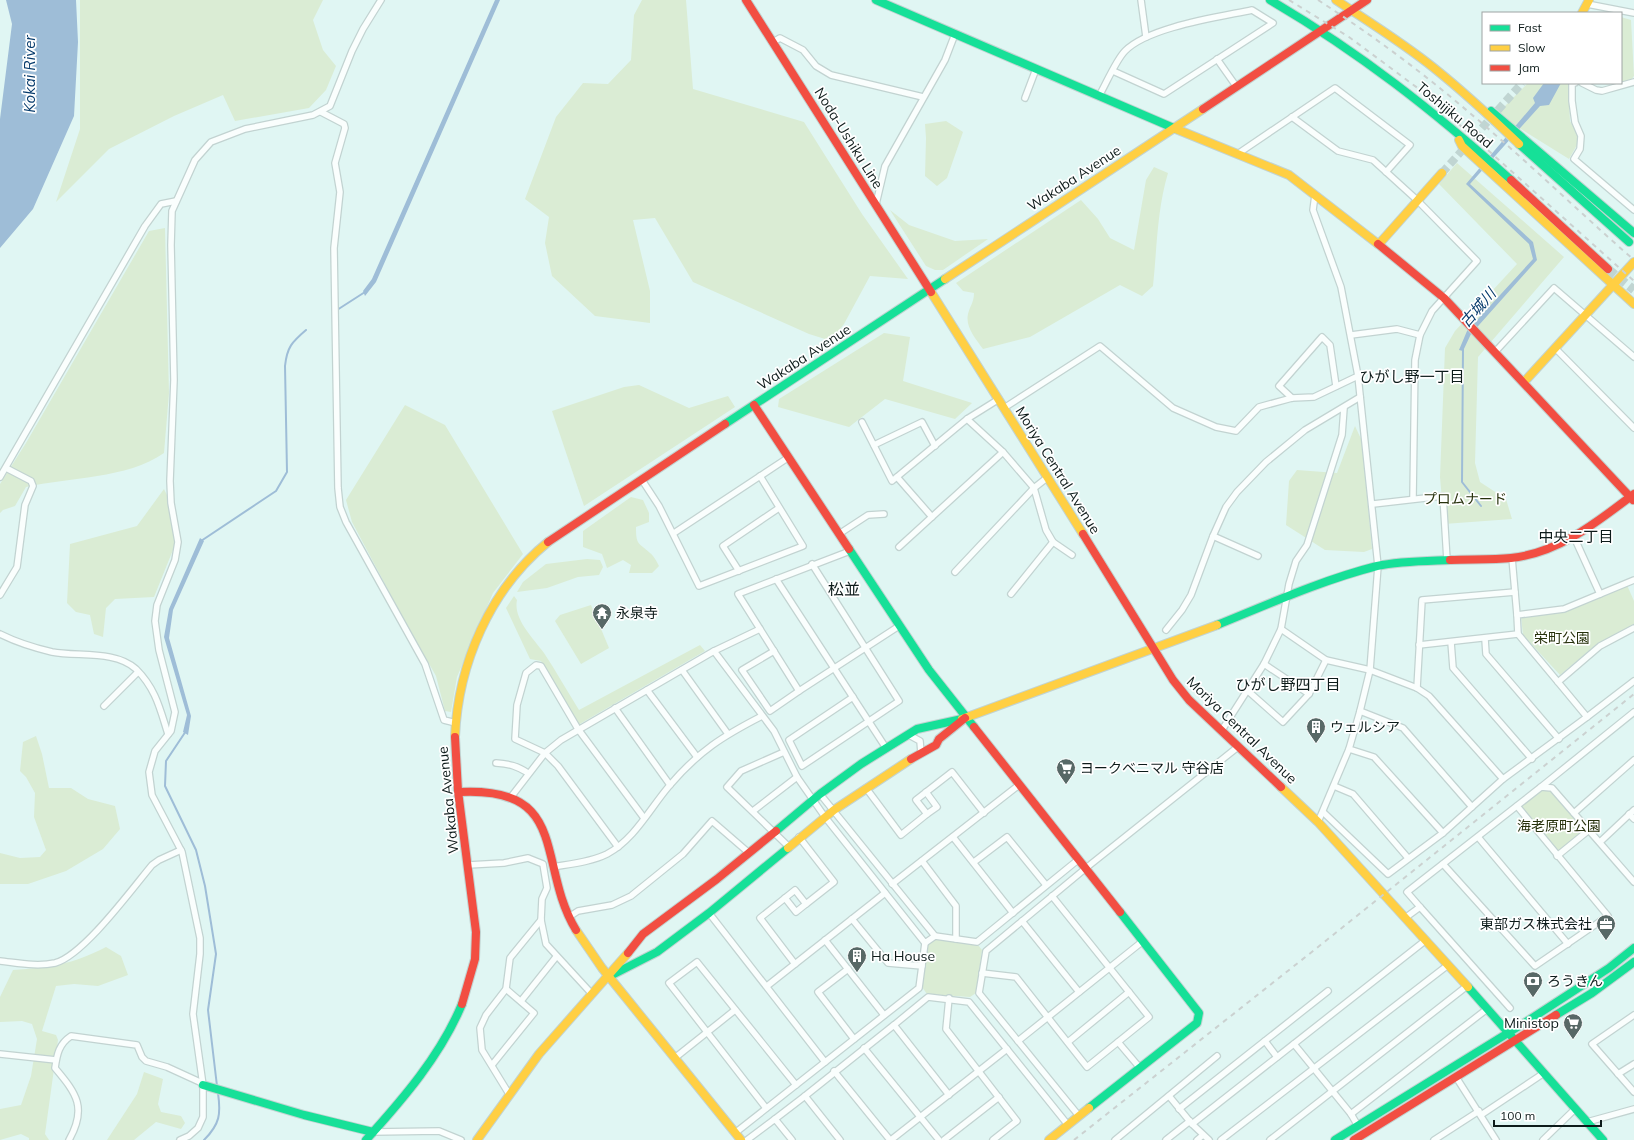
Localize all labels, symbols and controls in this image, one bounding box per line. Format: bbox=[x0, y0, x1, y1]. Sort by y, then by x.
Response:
legend bbox=[1482, 12, 1622, 84]
text: Fast bbox=[1518, 20, 1542, 35]
water label: Kokai River bbox=[20, 35, 39, 113]
text: Slow bbox=[1518, 40, 1546, 55]
text: Jam bbox=[1518, 60, 1540, 75]
street label: Toshijiku Road bbox=[1413, 78, 1497, 152]
street label: Noda-Ushiku Line bbox=[811, 84, 887, 192]
street label: Wakaba Avenue bbox=[1024, 141, 1124, 215]
water label: 古城川 bbox=[1456, 283, 1501, 331]
street label: Wakaba Avenue bbox=[754, 320, 854, 394]
district label: ひがし野一丁目 bbox=[1359, 367, 1465, 386]
street label: Moriya Central Avenue bbox=[1011, 403, 1105, 537]
park label: プロムナード bbox=[1423, 490, 1507, 508]
district label: 中央二丁目 bbox=[1538, 527, 1614, 546]
district label: 松並 bbox=[828, 579, 860, 599]
temple icon: 永泉寺 bbox=[591, 602, 613, 630]
place label: 永泉寺 bbox=[616, 604, 658, 622]
park label: 栄町公園 bbox=[1534, 629, 1590, 647]
street label: Moriya Central Avenue bbox=[1183, 673, 1301, 787]
district label: ひがし野四丁目 bbox=[1235, 675, 1341, 694]
building icon: ウェルシア bbox=[1305, 716, 1327, 744]
place label: ウェルシア bbox=[1330, 718, 1400, 736]
street label: Wakaba Avenue bbox=[433, 745, 463, 855]
supermarket icon: ヨークベニマル 守谷店 bbox=[1055, 757, 1077, 785]
place label: ヨークベニマル 守谷店 bbox=[1080, 759, 1224, 777]
park label: 海老原町公園 bbox=[1517, 817, 1601, 835]
office icon: 東部ガス株式会社 bbox=[1595, 913, 1617, 941]
place label: 東部ガス株式会社 bbox=[1480, 915, 1592, 933]
building icon: Ha House bbox=[846, 945, 868, 973]
place label: Ha House bbox=[871, 947, 935, 965]
bank icon: ろうきん bbox=[1522, 970, 1544, 998]
place label: ろうきん bbox=[1547, 972, 1603, 990]
supermarket icon: Ministop bbox=[1562, 1012, 1584, 1040]
place label: Ministop bbox=[1504, 1014, 1559, 1032]
scale bar bbox=[1494, 1102, 1601, 1128]
text: 100 m bbox=[1500, 1108, 1535, 1123]

